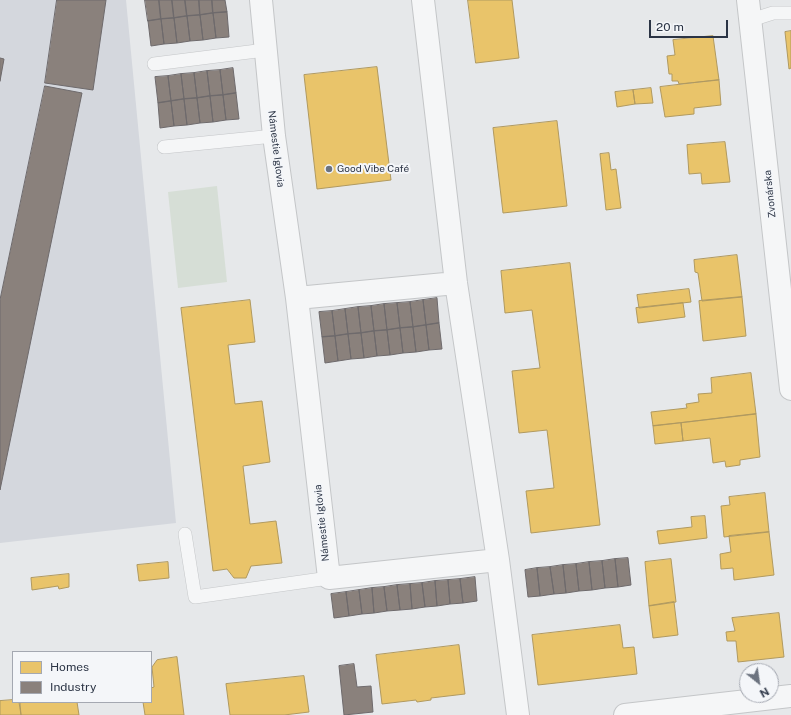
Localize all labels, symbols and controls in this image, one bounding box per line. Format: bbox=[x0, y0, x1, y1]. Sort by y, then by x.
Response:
scale bar bbox=[651, 12, 730, 38]
text: 20 m bbox=[656, 20, 684, 34]
street label: Námestie Iglovia bbox=[265, 110, 287, 188]
place label: Good Vibe Café bbox=[337, 163, 409, 175]
marker: Good Vibe Café bbox=[324, 164, 334, 174]
street label: Zvonárska bbox=[762, 169, 778, 219]
street label: Námestie Iglovia bbox=[312, 484, 332, 562]
legend bbox=[12, 651, 152, 703]
text: Homes bbox=[50, 660, 89, 674]
north arrow bbox=[739, 663, 779, 703]
text: Industry bbox=[50, 680, 96, 694]
text: N bbox=[758, 685, 771, 700]

